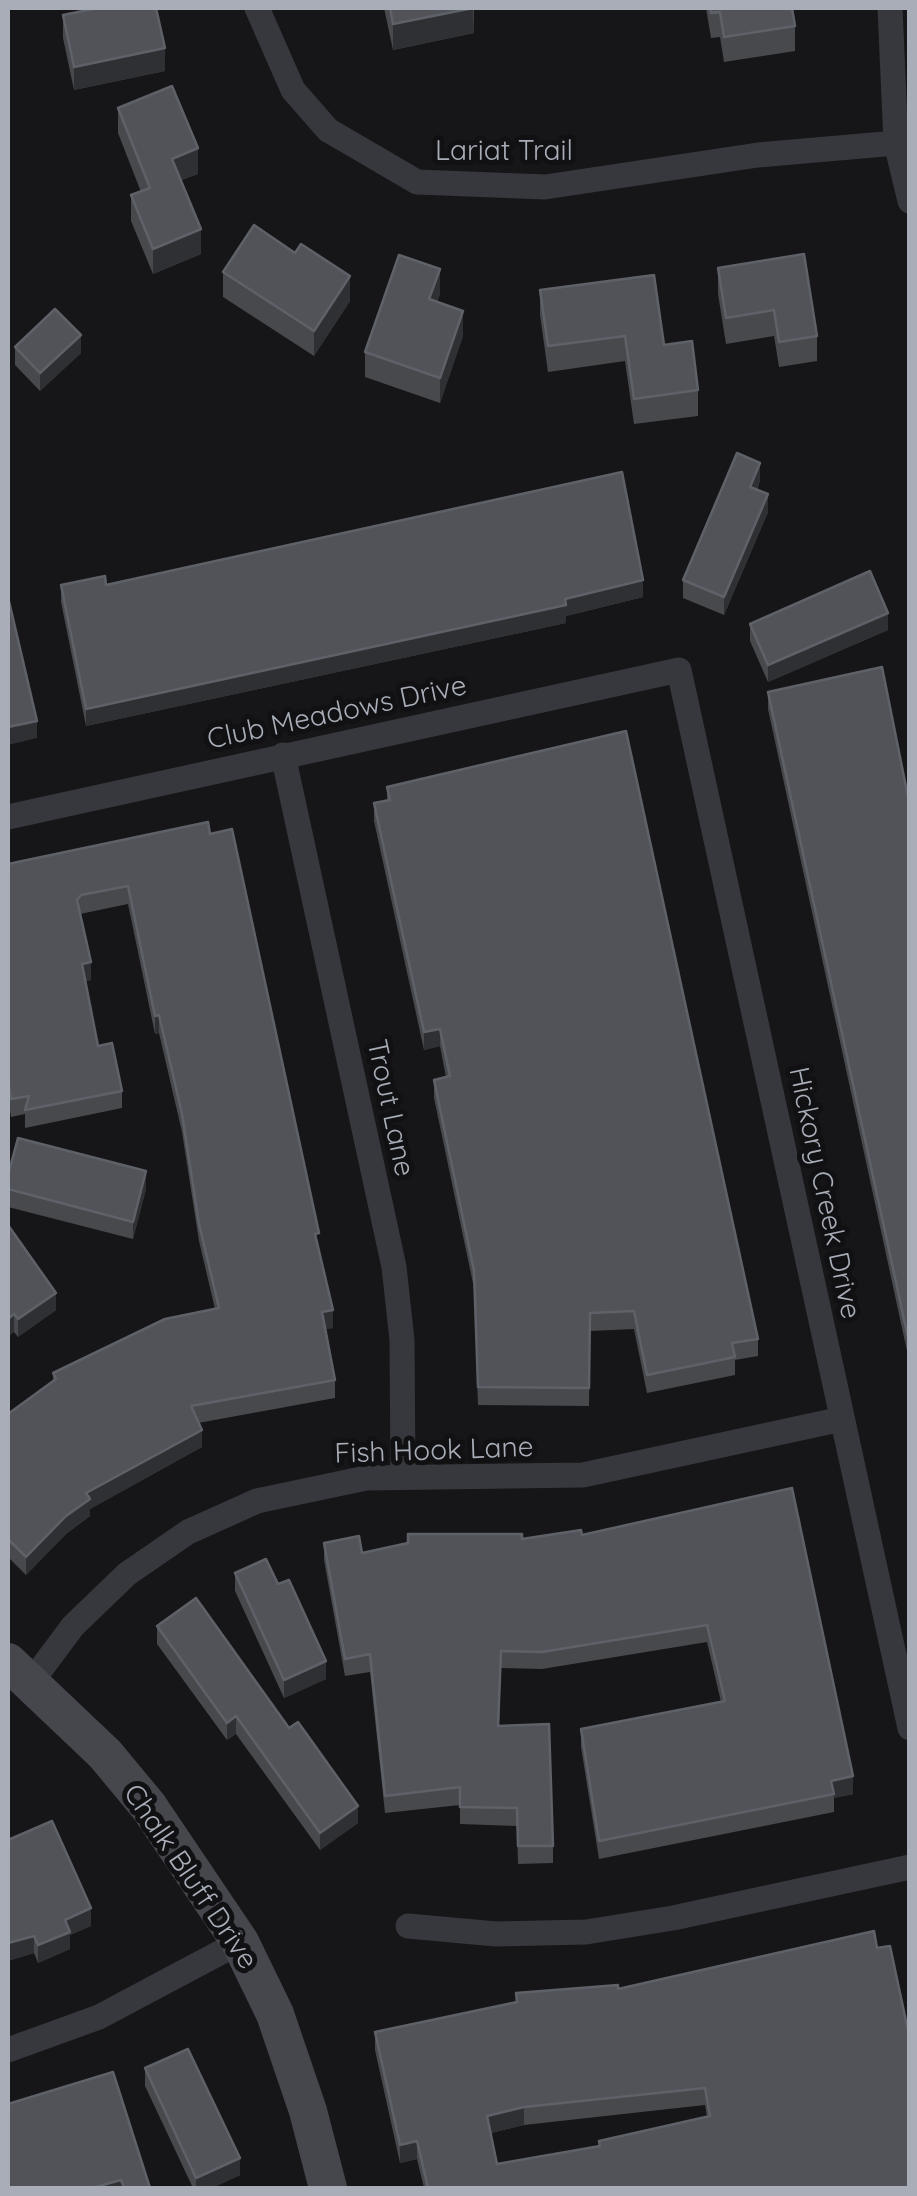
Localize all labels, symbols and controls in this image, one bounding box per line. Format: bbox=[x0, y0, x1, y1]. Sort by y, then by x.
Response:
street label: Lariat Trail bbox=[435, 135, 573, 169]
street label: Club Meadows Drive bbox=[204, 669, 470, 757]
street label: Trout Lane bbox=[359, 1036, 421, 1180]
street label: Hickory Creek Drive bbox=[781, 1064, 867, 1322]
street label: Fish Hook Lane bbox=[334, 1431, 534, 1471]
street label: Chalk Bluff Drive bbox=[116, 1778, 264, 1976]

